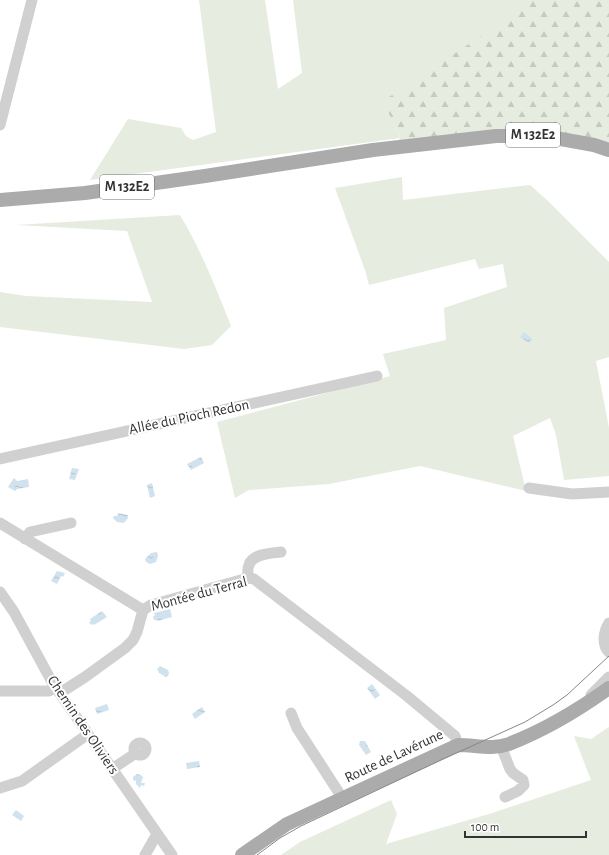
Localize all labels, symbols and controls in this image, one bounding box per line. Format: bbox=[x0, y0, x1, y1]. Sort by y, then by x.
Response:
road number: M 132E2 bbox=[506, 123, 560, 147]
road number: M 132E2 bbox=[100, 175, 154, 199]
street label: Allée du Pioch Redon bbox=[127, 397, 251, 437]
street label: Montée du Terral bbox=[149, 574, 249, 614]
street label: Chemin des Oliviers bbox=[45, 673, 121, 777]
street label: Route de Lavérune bbox=[342, 727, 446, 785]
scale bar bbox=[465, 813, 586, 839]
text: 100 m bbox=[471, 821, 499, 833]

